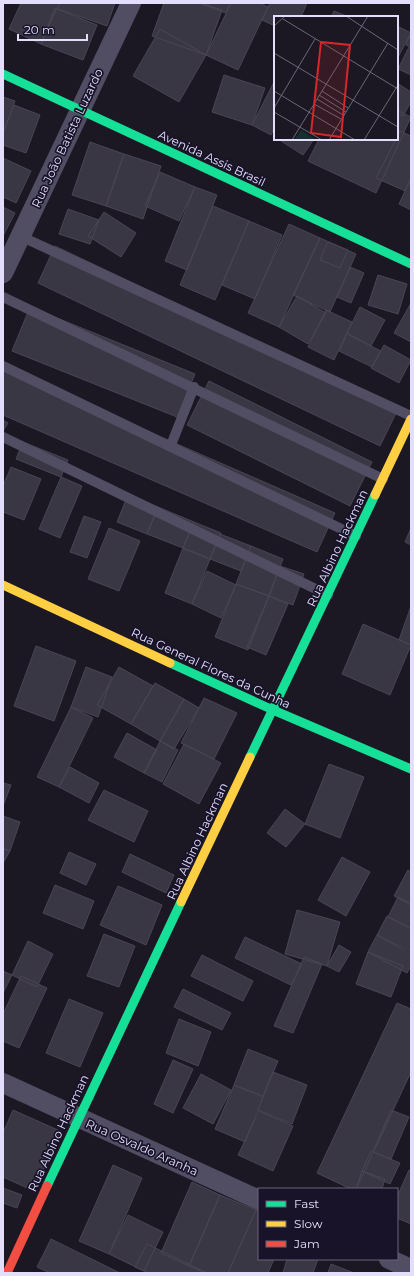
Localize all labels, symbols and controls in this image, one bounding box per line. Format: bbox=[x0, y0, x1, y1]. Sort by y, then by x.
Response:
scale bar bbox=[18, 16, 87, 42]
inset map bbox=[274, 16, 398, 140]
text: 20 m bbox=[24, 22, 55, 37]
street label: Rua João Batista Luzardo bbox=[28, 66, 106, 210]
street label: Avenida Assis Brasil bbox=[156, 127, 268, 189]
street label: Rua Albino Hackman bbox=[303, 487, 371, 609]
street label: Rua General Flores da Cunha bbox=[129, 624, 293, 712]
street label: Rua Albino Hackman bbox=[163, 780, 231, 902]
street label: Rua Albino Hackman bbox=[24, 1072, 92, 1194]
street label: Rua Osvaldo Aranha bbox=[83, 1115, 201, 1179]
legend bbox=[258, 1188, 398, 1260]
text: Fast bbox=[294, 1196, 319, 1211]
text: Slow bbox=[294, 1216, 323, 1231]
text: Jam bbox=[293, 1236, 320, 1251]

